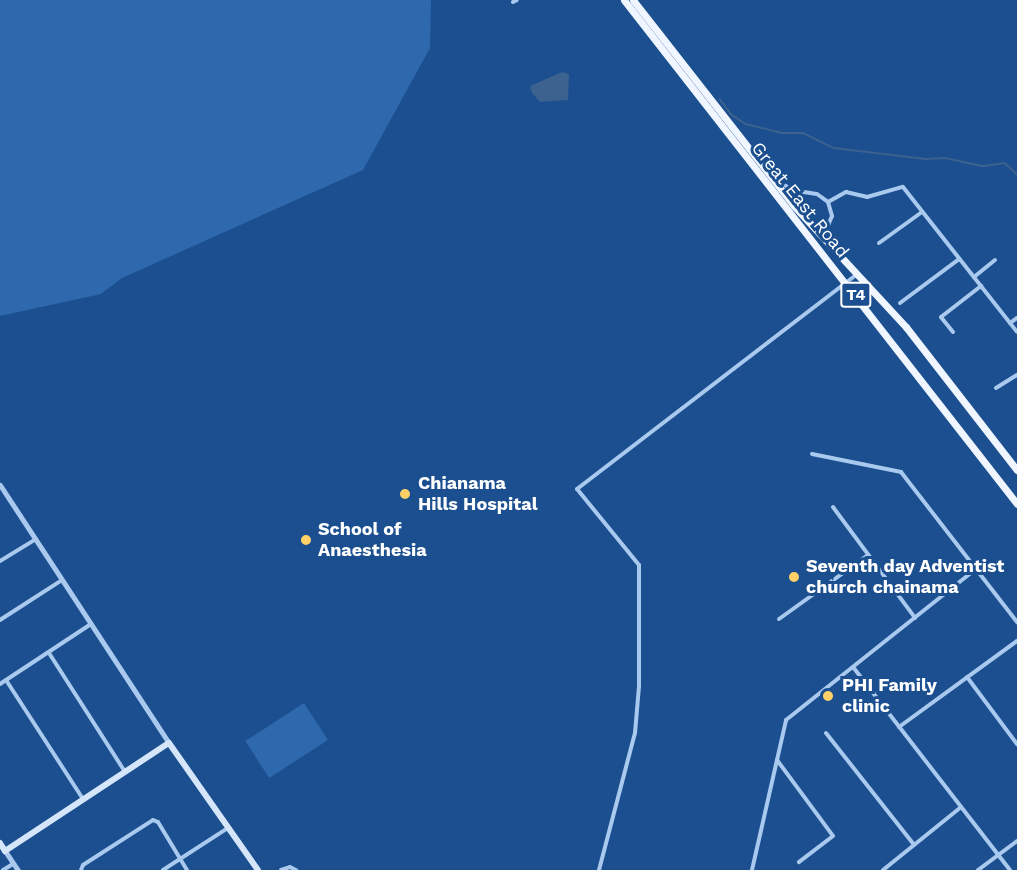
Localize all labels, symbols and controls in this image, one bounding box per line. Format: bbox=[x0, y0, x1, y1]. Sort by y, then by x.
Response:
street label: Great East Road bbox=[747, 138, 853, 262]
road number: T4 bbox=[840, 282, 872, 308]
place label: Chianama Hills Hospital bbox=[418, 473, 538, 516]
marker: Chianama Hills Hospital bbox=[396, 485, 414, 503]
place label: School of Anaesthesia bbox=[318, 519, 427, 562]
marker: School of Anaesthesia bbox=[299, 533, 313, 547]
place label: Seventh day Adventist church chainama bbox=[806, 556, 1005, 598]
marker: Seventh day Adventist church chainama bbox=[787, 570, 801, 584]
place label: PHI Family clinic bbox=[842, 675, 937, 718]
marker: PHI Family clinic bbox=[819, 687, 837, 705]

